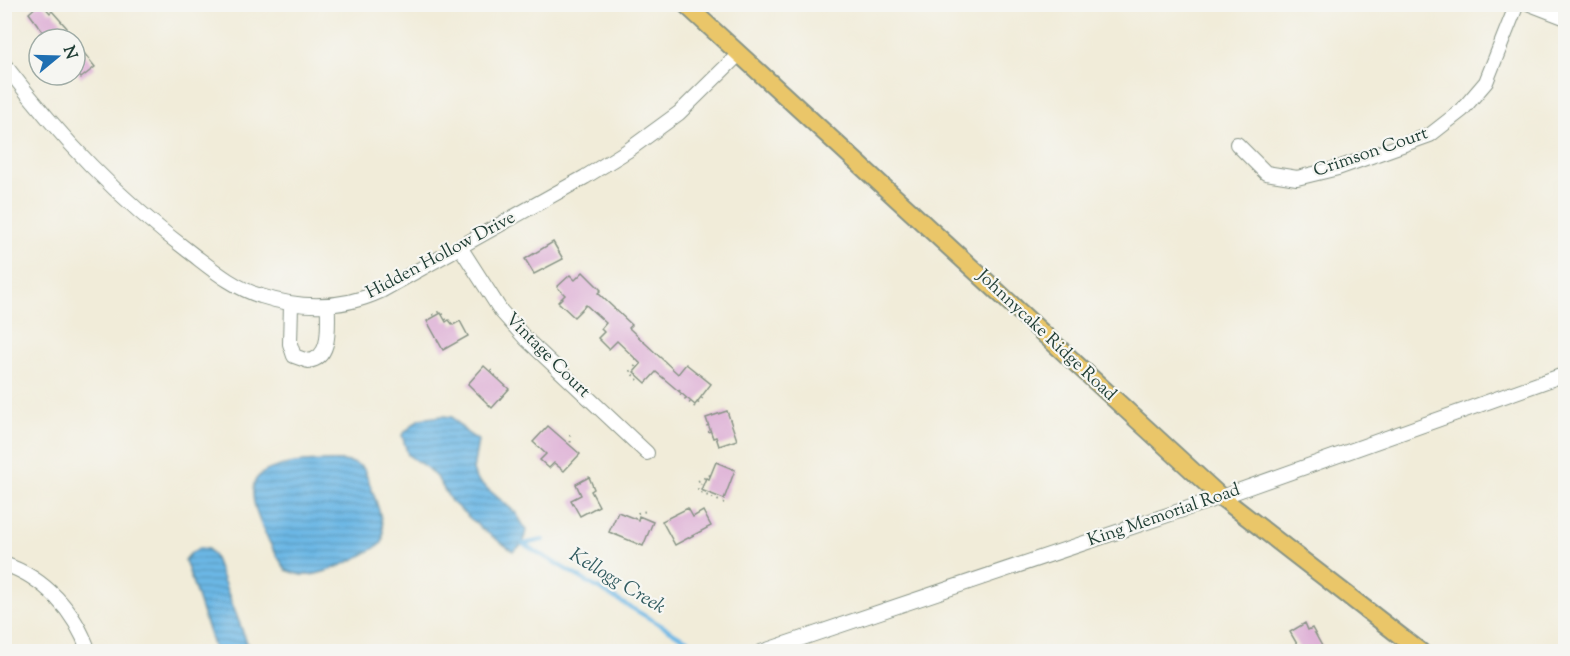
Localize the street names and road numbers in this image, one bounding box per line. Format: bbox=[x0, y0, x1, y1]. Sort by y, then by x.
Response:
street label: Crimson Court bbox=[1310, 121, 1432, 185]
street label: Hidden Hollow Drive bbox=[362, 206, 520, 306]
street label: Johnnycake Ridge Road bbox=[970, 264, 1122, 408]
street label: Vintage Court bbox=[498, 307, 596, 405]
street label: King Memorial Road bbox=[1084, 478, 1244, 554]

